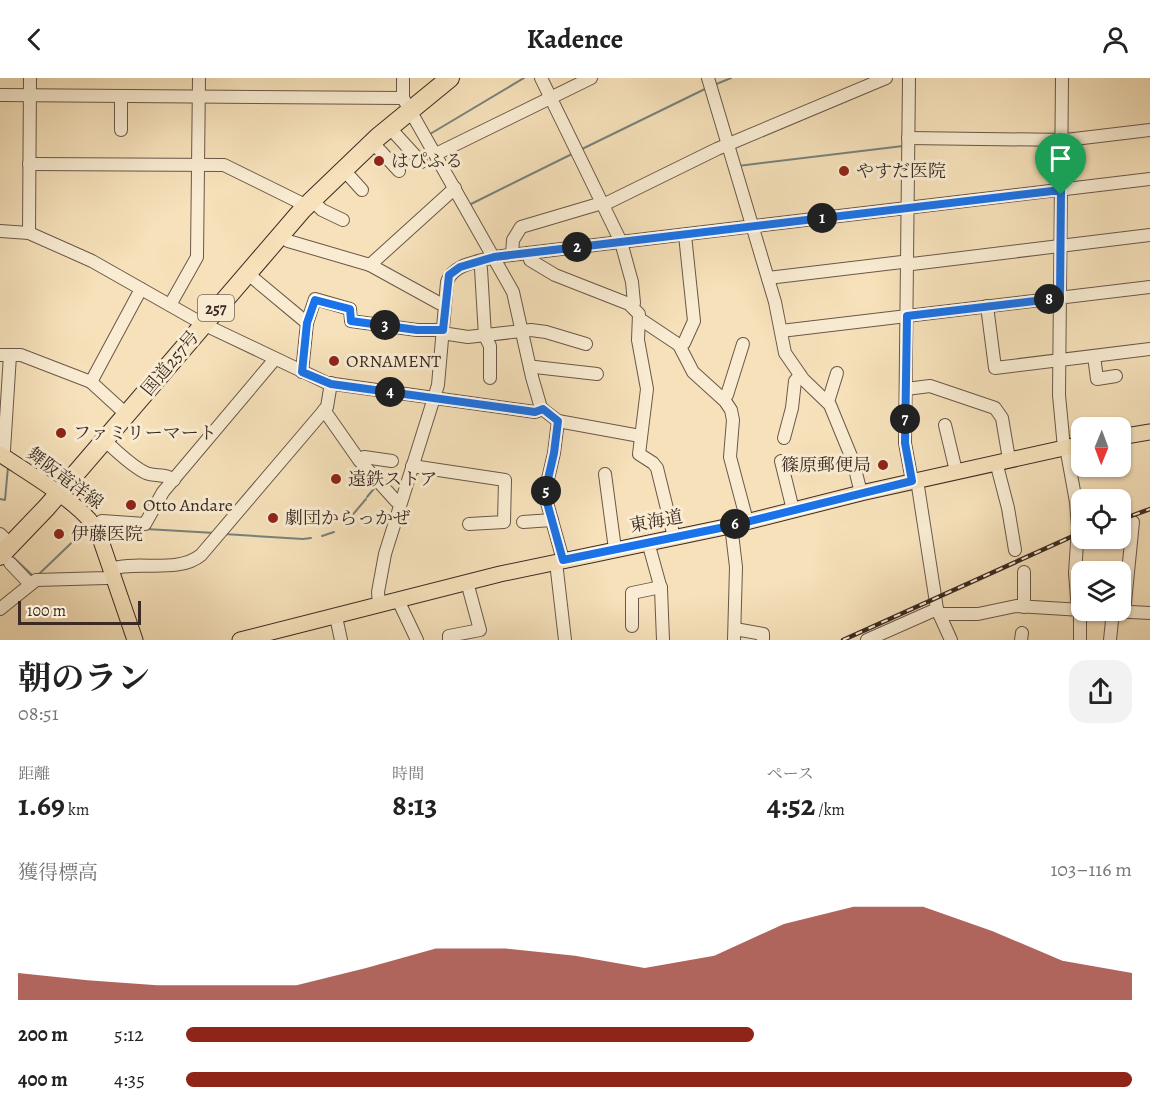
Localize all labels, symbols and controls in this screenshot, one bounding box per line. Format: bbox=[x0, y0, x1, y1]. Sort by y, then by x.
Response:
text: Kadence bbox=[527, 21, 623, 57]
icon: back bbox=[18, 23, 51, 56]
icon: person bbox=[1099, 23, 1132, 56]
pin bbox=[1035, 133, 1086, 195]
icon: arrive bbox=[1044, 142, 1077, 175]
place label: はぴふる bbox=[391, 149, 463, 173]
marker: はぴふる bbox=[372, 154, 386, 168]
place label: やすだ医院 bbox=[856, 159, 946, 183]
marker: やすだ医院 bbox=[837, 164, 851, 178]
pin: 1 bbox=[807, 203, 837, 233]
text: 1 bbox=[819, 207, 825, 229]
pin: 2 bbox=[562, 232, 592, 262]
text: 2 bbox=[573, 236, 581, 258]
pin: 8 bbox=[1034, 284, 1064, 314]
text: 8 bbox=[1045, 288, 1053, 310]
road number: 257 bbox=[198, 295, 234, 321]
pin: 3 bbox=[370, 310, 400, 340]
text: 3 bbox=[382, 314, 388, 336]
street label: 国道257号 bbox=[136, 325, 204, 401]
place label: ORNAMENT bbox=[346, 349, 441, 373]
marker: ORNAMENT bbox=[327, 354, 341, 368]
pin: 4 bbox=[375, 377, 405, 407]
text: 4 bbox=[386, 381, 394, 403]
pin: 7 bbox=[890, 404, 920, 434]
text: 7 bbox=[902, 408, 908, 430]
north arrow bbox=[1071, 417, 1131, 477]
map controls bbox=[1071, 417, 1131, 621]
place label: ファミリーマート bbox=[73, 421, 217, 445]
marker: ファミリーマート bbox=[54, 426, 68, 440]
street label: 舞阪竜洋線 bbox=[22, 441, 108, 515]
place label: 篠原郵便局 bbox=[781, 453, 871, 477]
marker: 篠原郵便局 bbox=[876, 458, 890, 472]
place label: 遠鉄ストア bbox=[348, 467, 437, 491]
marker: 遠鉄ストア bbox=[329, 472, 343, 486]
pin: 5 bbox=[531, 476, 561, 506]
text: 5 bbox=[543, 480, 549, 502]
button: locate bbox=[1071, 489, 1131, 549]
place label: Otto Andare bbox=[143, 493, 233, 517]
marker: Otto Andare bbox=[124, 498, 138, 512]
street label: 東海道 bbox=[627, 504, 685, 538]
place label: 劇団からっかぜ bbox=[285, 506, 411, 530]
pin: 6 bbox=[720, 509, 750, 539]
marker: 劇団からっかぜ bbox=[266, 511, 280, 525]
text: 6 bbox=[731, 513, 739, 535]
place label: 伊藤医院 bbox=[71, 522, 143, 546]
marker: 伊藤医院 bbox=[52, 527, 66, 541]
button: layers bbox=[1071, 561, 1131, 621]
scale bar bbox=[18, 598, 141, 626]
text: 100 m bbox=[27, 600, 66, 622]
text: 朝のラン bbox=[18, 655, 150, 700]
button: share bbox=[1069, 660, 1132, 723]
text: 08:51 bbox=[18, 700, 59, 727]
text: 距離 bbox=[18, 763, 50, 785]
text: 時間 bbox=[392, 763, 424, 785]
text: ペース bbox=[767, 763, 814, 785]
text: 1.69 bbox=[18, 785, 65, 825]
text: 8:13 bbox=[392, 785, 438, 825]
text: 4:52 bbox=[767, 785, 815, 825]
text: km bbox=[65, 799, 89, 821]
text: /km bbox=[815, 799, 845, 821]
text: 103–116 m bbox=[1051, 856, 1132, 883]
text: 獲得標高 bbox=[18, 859, 98, 886]
text: 200 m bbox=[18, 1021, 68, 1048]
text: 5:12 bbox=[114, 1021, 144, 1048]
text: 400 m bbox=[18, 1066, 68, 1093]
text: 4:35 bbox=[114, 1066, 145, 1093]

